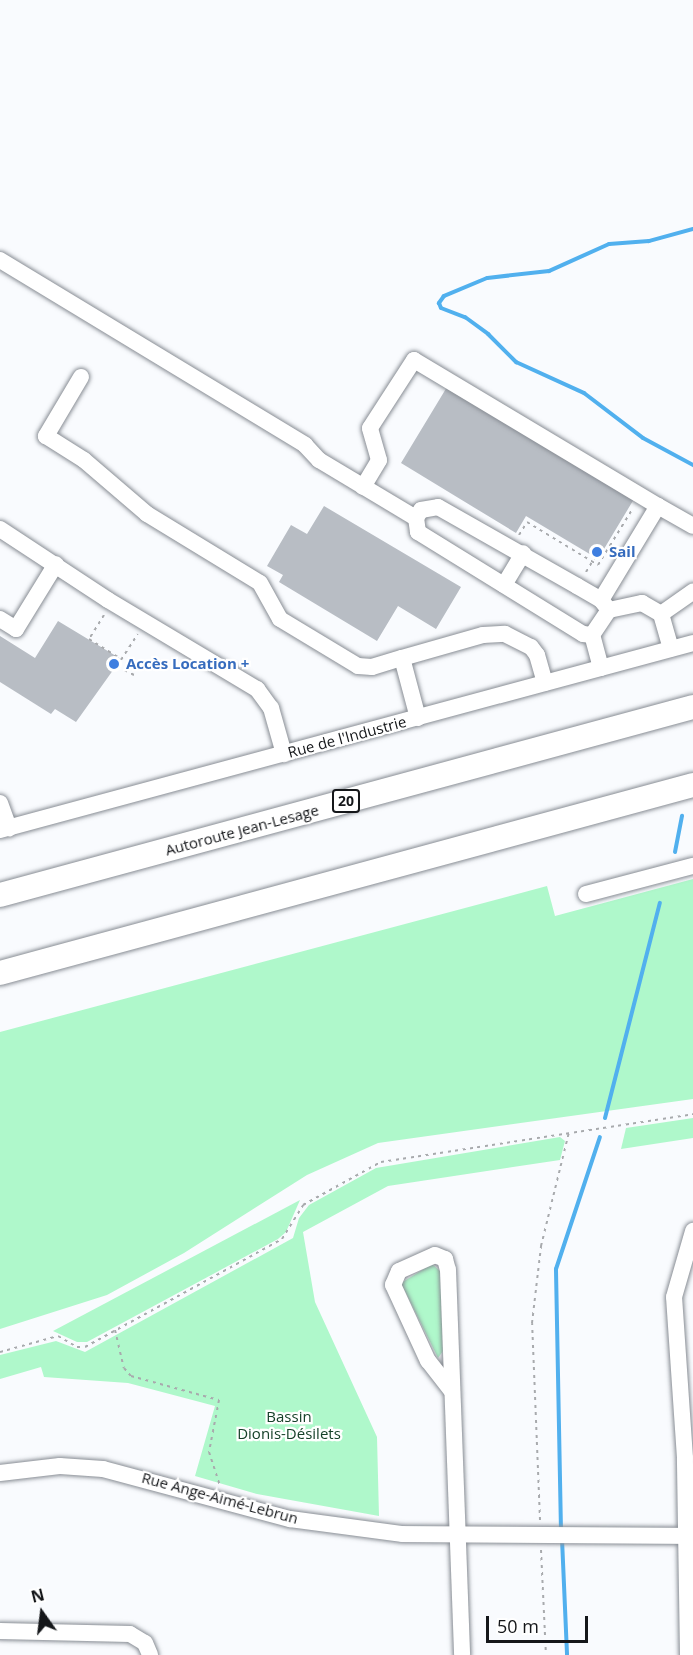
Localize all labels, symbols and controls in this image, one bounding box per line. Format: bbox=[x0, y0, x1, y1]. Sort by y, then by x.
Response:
place label: Sail bbox=[609, 543, 635, 561]
marker: Sail bbox=[590, 545, 604, 559]
place label: Accès Location + bbox=[126, 655, 249, 673]
marker: Accès Location + bbox=[107, 657, 121, 671]
street label: Rue de l'Industrie bbox=[286, 713, 408, 761]
road number: 20 bbox=[331, 790, 361, 812]
street label: Autoroute Jean-Lesage bbox=[163, 801, 321, 859]
park label: Bassin Dionis-Désilets bbox=[237, 1407, 341, 1442]
street label: Rue Ange-Aimé-Lebrun bbox=[140, 1468, 300, 1528]
north arrow bbox=[12, 1583, 72, 1643]
text: N bbox=[29, 1583, 47, 1608]
scale bar bbox=[489, 1604, 591, 1642]
text: 50 m bbox=[497, 1614, 539, 1638]

